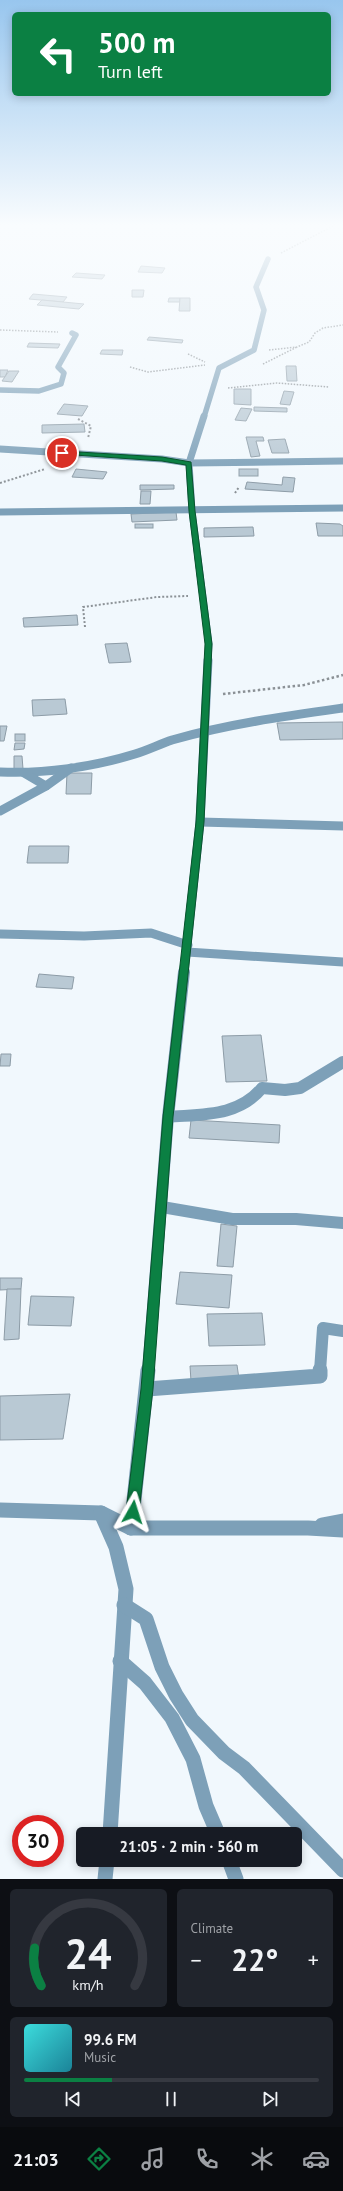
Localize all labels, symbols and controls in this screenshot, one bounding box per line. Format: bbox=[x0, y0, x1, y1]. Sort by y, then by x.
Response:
text: 500 m bbox=[98, 24, 175, 61]
icon: left bbox=[32, 28, 84, 80]
text: Turn left bbox=[98, 60, 163, 83]
pin bbox=[45, 436, 79, 470]
icon: arrive bbox=[51, 442, 73, 464]
position arrow bbox=[112, 1491, 154, 1533]
speed limit sign: 30 bbox=[12, 1815, 64, 1867]
text: 21:05 · 2 min · 560 m bbox=[120, 1837, 258, 1856]
text: Climate bbox=[191, 1920, 233, 1937]
text: 24 bbox=[65, 1927, 112, 1980]
text: 22° bbox=[231, 1940, 278, 1979]
text: − bbox=[191, 1946, 202, 1974]
text: + bbox=[308, 1946, 319, 1974]
text: km/h bbox=[73, 1975, 104, 1994]
text: 99.6 FM bbox=[84, 2030, 137, 2049]
text: Music bbox=[84, 2049, 116, 2066]
icon: previous bbox=[62, 2088, 84, 2110]
icon: pause bbox=[160, 2088, 182, 2110]
icon: next bbox=[259, 2088, 281, 2110]
icon: directions bbox=[85, 2145, 113, 2173]
icon: music bbox=[139, 2145, 167, 2173]
icon: phone bbox=[193, 2145, 221, 2173]
icon: climate bbox=[248, 2145, 276, 2173]
icon: car bbox=[302, 2145, 330, 2173]
text: 21:03 bbox=[13, 2148, 59, 2171]

